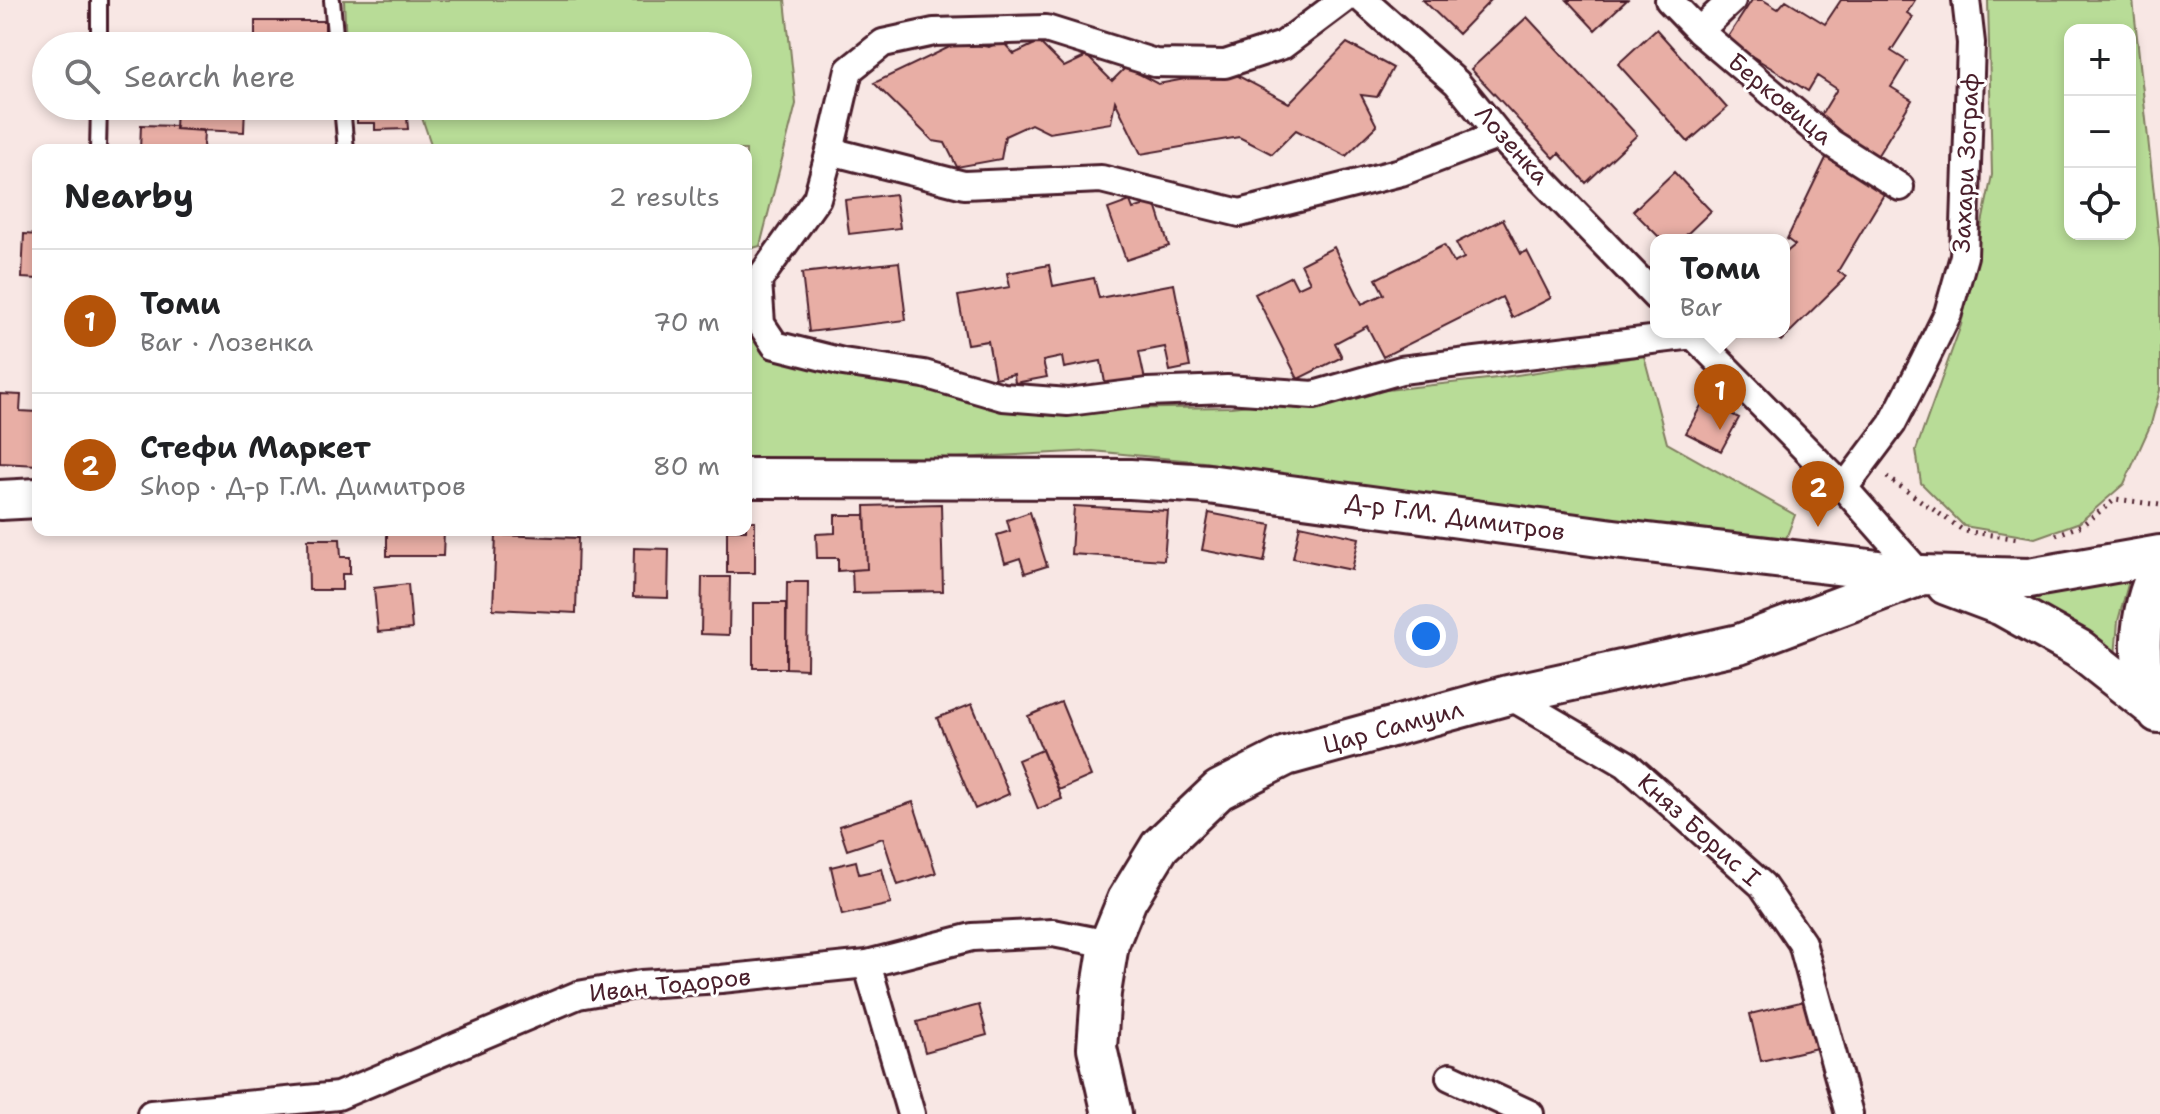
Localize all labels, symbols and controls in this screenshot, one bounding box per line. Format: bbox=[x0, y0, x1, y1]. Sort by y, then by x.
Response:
map controls bbox=[2064, 24, 2136, 240]
button: + bbox=[2064, 24, 2136, 96]
search box bbox=[32, 32, 752, 120]
street label: Берковица bbox=[1721, 46, 1839, 152]
icon: search bbox=[60, 54, 104, 98]
text: Search here bbox=[124, 56, 295, 97]
street label: Захари Зограф bbox=[1945, 72, 1987, 254]
button: − bbox=[2064, 96, 2136, 168]
street label: Лозенка bbox=[1468, 98, 1556, 192]
button: locate bbox=[2064, 168, 2136, 240]
text: Nearby bbox=[64, 173, 194, 219]
text: 2 results bbox=[608, 179, 720, 214]
popup bbox=[1650, 234, 1790, 338]
text: Томи bbox=[1680, 248, 1760, 289]
text: Томи bbox=[140, 283, 221, 324]
text: Bar bbox=[1680, 289, 1723, 324]
text: 1 bbox=[84, 304, 96, 339]
text: 70 m bbox=[653, 304, 720, 339]
text: Bar · Лозенка bbox=[140, 324, 313, 359]
pin: 1 bbox=[1694, 364, 1746, 430]
text: Стефи Маркет bbox=[140, 427, 371, 468]
text: 2 bbox=[81, 448, 99, 483]
text: 80 m bbox=[653, 448, 720, 483]
pin: 2 bbox=[1792, 461, 1844, 527]
text: Shop · Д-р Г.М. Димитров bbox=[140, 468, 466, 503]
street label: Д-р Г.М. Димитров bbox=[1343, 486, 1567, 548]
your location bbox=[1406, 616, 1446, 656]
street label: Цар Самуил bbox=[1319, 693, 1467, 761]
street label: Княз Борис I bbox=[1631, 766, 1767, 894]
street label: Иван Тодоров bbox=[588, 961, 752, 1009]

